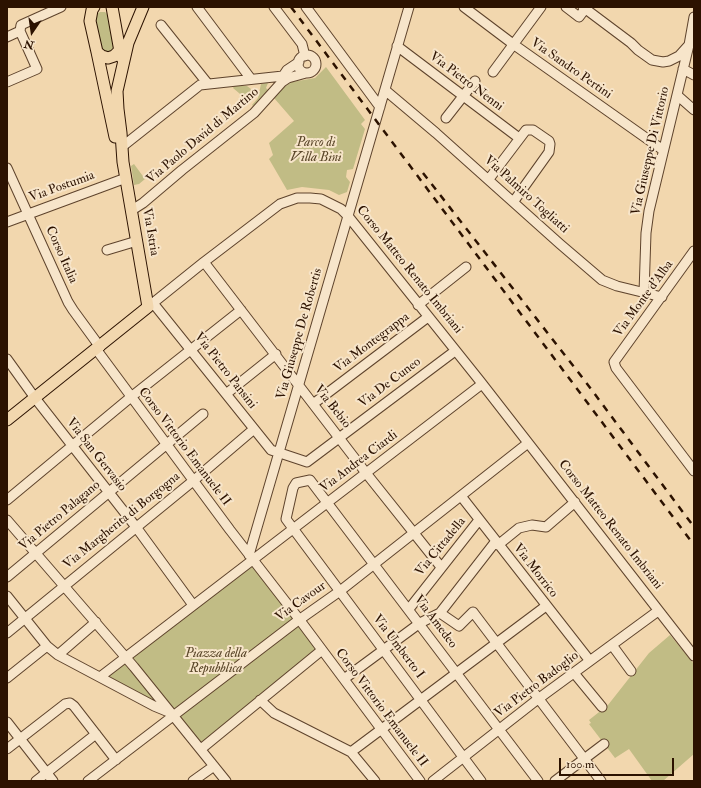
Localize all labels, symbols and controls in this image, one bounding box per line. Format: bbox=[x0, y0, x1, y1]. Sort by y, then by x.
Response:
north arrow bbox=[12, 12, 52, 52]
street label: Via Sandro Pertini bbox=[527, 35, 615, 103]
text: N bbox=[23, 37, 35, 52]
street label: Via Pietro Nenni bbox=[426, 49, 506, 115]
street label: Via Paolo David di Martino bbox=[144, 85, 262, 187]
street label: Via Giuseppe Di Vittorio bbox=[629, 85, 673, 217]
park label: Parco di Villa Bini bbox=[290, 135, 342, 166]
street label: Via Palmiro Togliatti bbox=[480, 153, 572, 237]
street label: Via Postumia bbox=[27, 168, 97, 206]
street label: Corso Matteo Renato Imbriani bbox=[353, 203, 465, 337]
street label: Via Istria bbox=[138, 207, 162, 257]
street label: Corso Italia bbox=[42, 224, 80, 286]
street label: Via Monte d'Alba bbox=[611, 258, 677, 340]
street label: Via Giuseppe De Robertis bbox=[274, 267, 326, 401]
street label: Via Montegrappa bbox=[331, 310, 413, 376]
street label: Via Pietro Pansini bbox=[190, 330, 260, 412]
street label: Via De Cuneo bbox=[356, 355, 424, 411]
street label: Via Bebio bbox=[310, 382, 354, 432]
street label: Corso Vittorio Emanuele II bbox=[134, 385, 234, 509]
street label: Via San Gervasio bbox=[62, 415, 130, 495]
street label: Via Andrea Ciardi bbox=[317, 428, 401, 496]
street label: Corso Matteo Renato Imbriani bbox=[555, 457, 665, 593]
street label: Via Margherita di Borgogna bbox=[60, 469, 184, 573]
street label: Via Pietro Palagano bbox=[16, 478, 104, 554]
street label: Via Cittadella bbox=[413, 514, 469, 580]
street label: Via Morrico bbox=[509, 541, 561, 601]
street label: Via Cavour bbox=[273, 578, 329, 626]
street label: Via Amedeo bbox=[410, 592, 460, 652]
street label: Via Umberto I bbox=[369, 612, 427, 682]
park label: Piazza della Repubblica bbox=[185, 646, 247, 677]
street label: Corso Vittorio Emanuele II bbox=[331, 646, 431, 770]
street label: Via Pietro Badoglio bbox=[492, 648, 582, 722]
scale bar bbox=[561, 750, 676, 776]
text: 100 m bbox=[566, 757, 594, 772]

